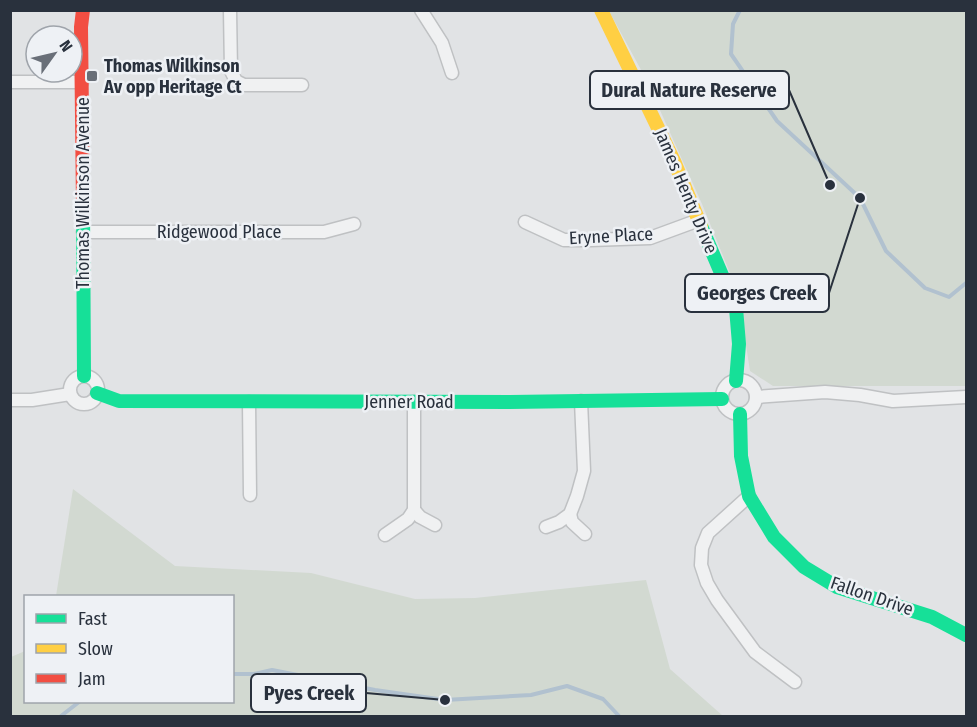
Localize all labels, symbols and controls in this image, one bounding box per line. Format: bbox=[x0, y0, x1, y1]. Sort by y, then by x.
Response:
north arrow bbox=[24, 24, 84, 84]
text: N bbox=[55, 37, 77, 55]
place label: Thomas Wilkinson Av opp Heritage Ct bbox=[103, 55, 242, 98]
marker: Thomas Wilkinson Av opp Heritage Ct bbox=[85, 69, 99, 83]
callout: Dural Nature Reserve bbox=[590, 71, 789, 109]
text: Dural Nature Reserve bbox=[601, 78, 777, 102]
street label: Thomas Wilkinson Avenue bbox=[72, 97, 94, 289]
street label: James Henty Drive bbox=[650, 125, 722, 257]
street label: Ridgewood Place bbox=[157, 221, 281, 243]
street label: Eryne Place bbox=[568, 223, 654, 249]
callout: Georges Creek bbox=[685, 274, 829, 312]
text: Georges Creek bbox=[697, 281, 818, 305]
street label: Jenner Road bbox=[364, 391, 454, 413]
street label: Fallon Drive bbox=[828, 572, 916, 620]
legend bbox=[24, 595, 234, 703]
text: Fast bbox=[78, 608, 107, 630]
text: Slow bbox=[78, 638, 113, 660]
text: Jam bbox=[78, 668, 106, 690]
callout: Pyes Creek bbox=[251, 674, 366, 712]
text: Pyes Creek bbox=[264, 681, 355, 705]

